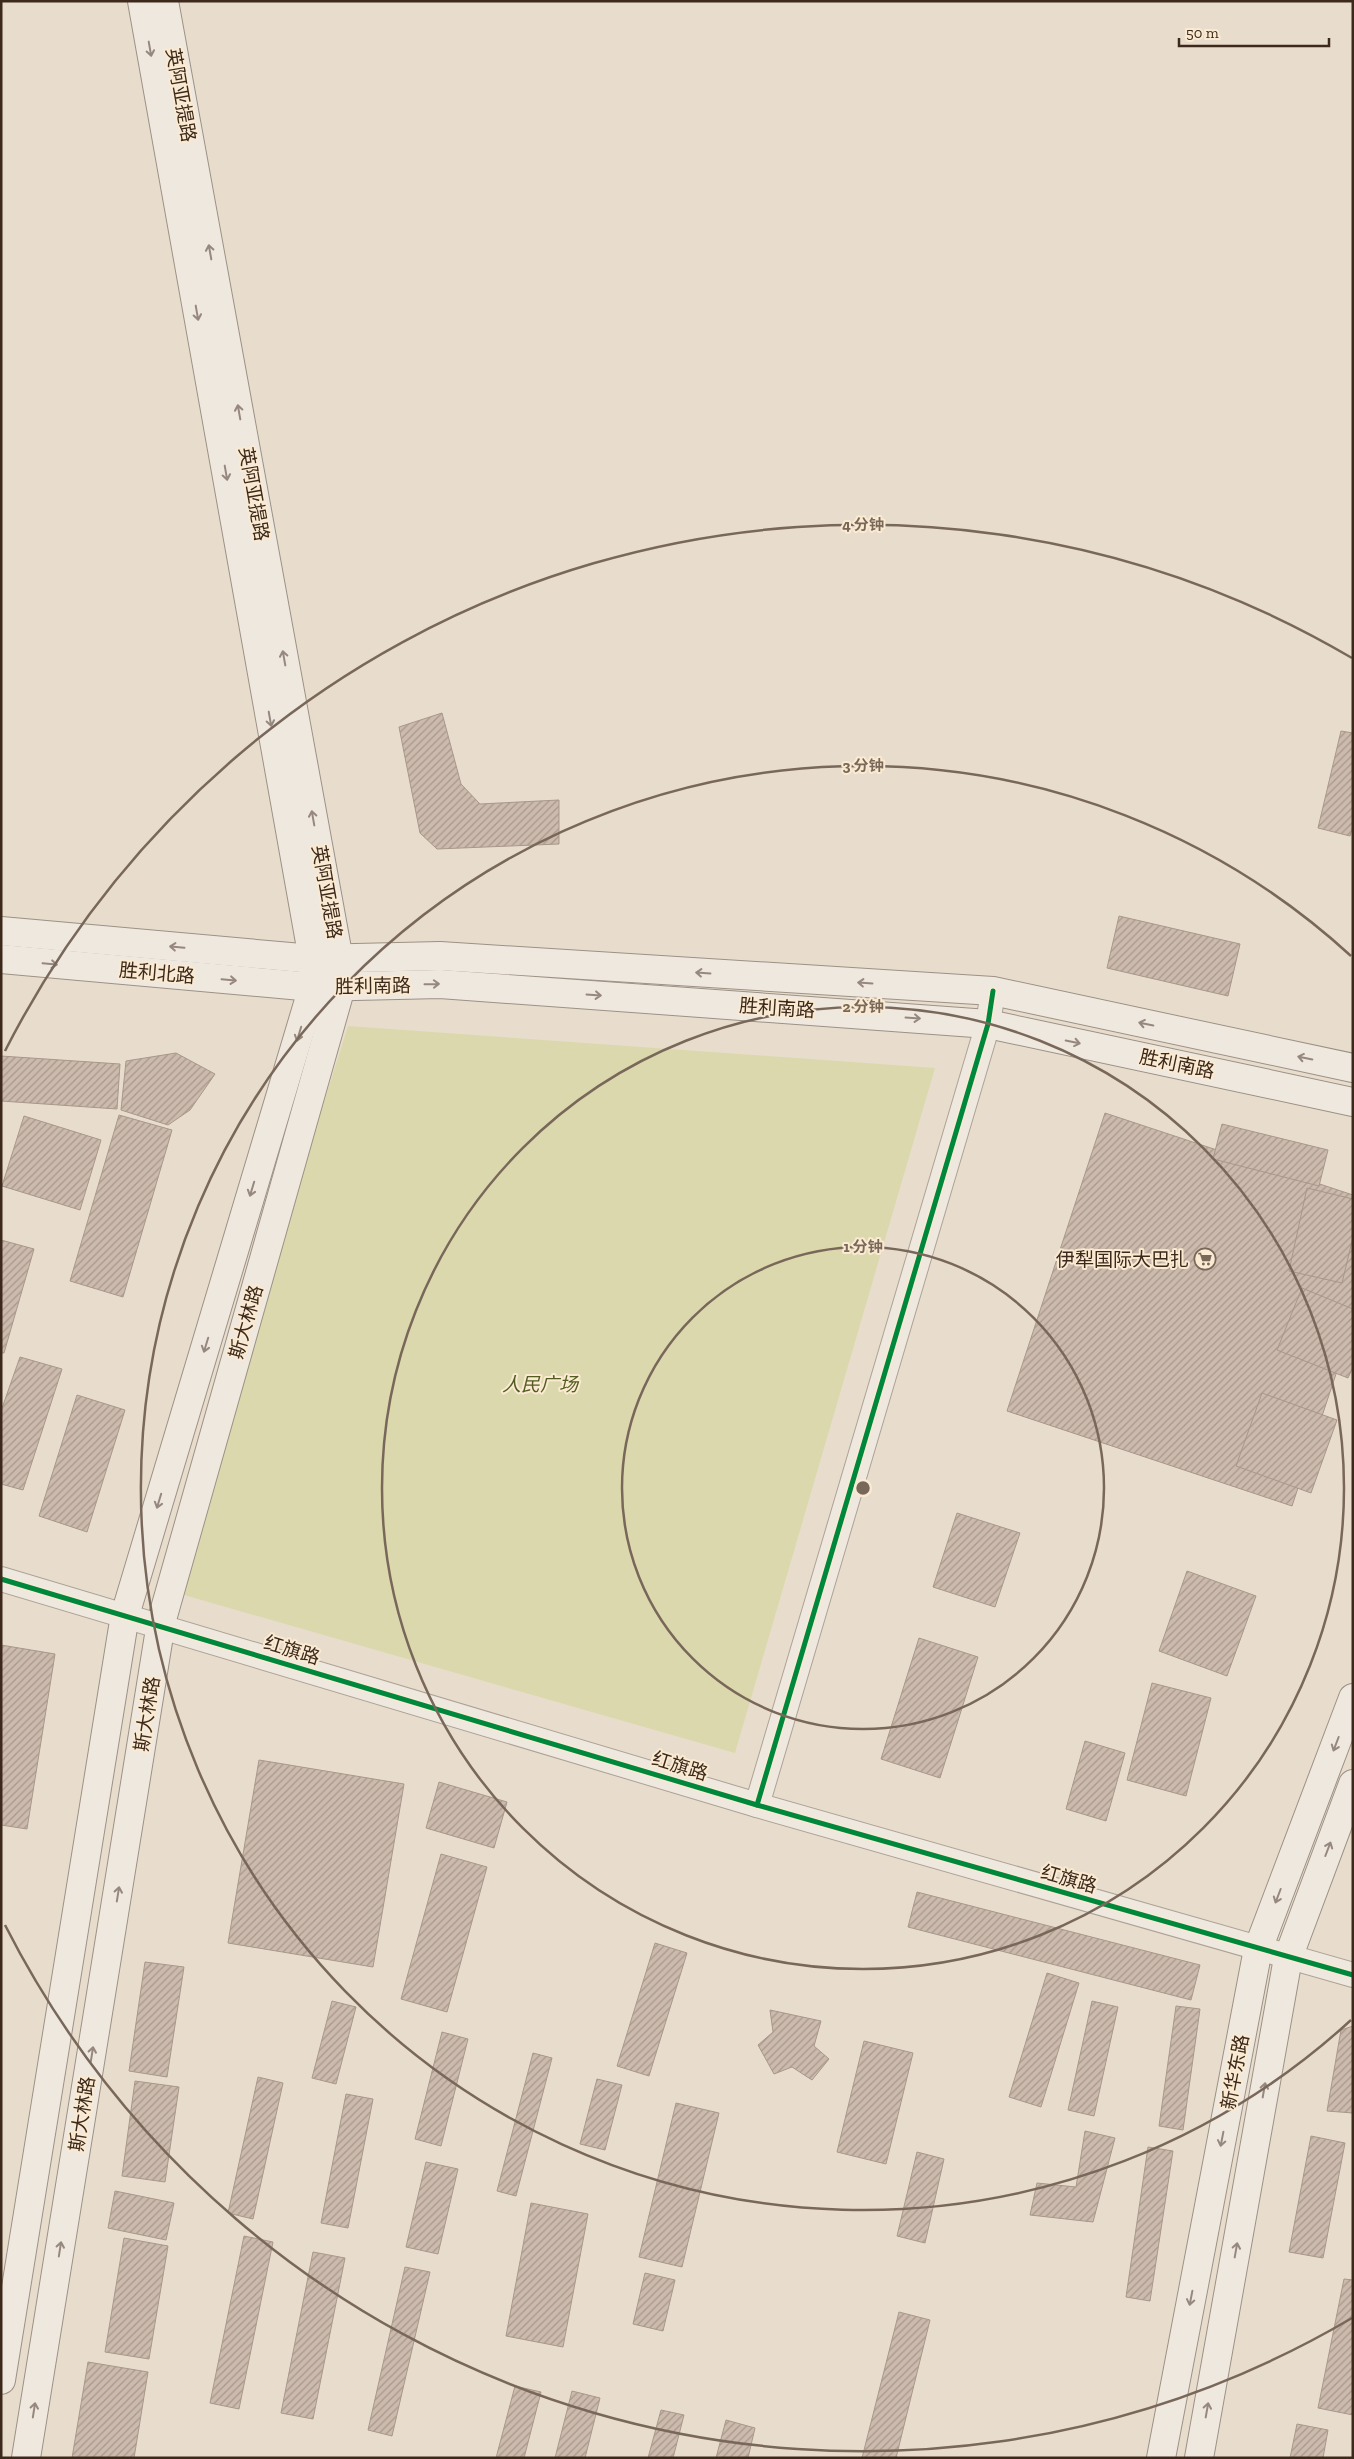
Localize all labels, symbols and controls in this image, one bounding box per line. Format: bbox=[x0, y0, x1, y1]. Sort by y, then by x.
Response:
scale bar bbox=[1179, 15, 1329, 47]
text: 50 m bbox=[1186, 24, 1219, 42]
one-way arrow bbox=[146, 41, 156, 57]
street label: 英阿亚提路 bbox=[161, 46, 201, 144]
one-way arrow bbox=[204, 245, 214, 261]
one-way arrow bbox=[193, 304, 203, 320]
one-way arrow bbox=[234, 404, 244, 420]
street label: 英阿亚提路 bbox=[234, 445, 274, 543]
one-way arrow bbox=[221, 464, 231, 480]
text: 4 分钟 bbox=[842, 516, 884, 534]
one-way arrow bbox=[279, 650, 289, 666]
one-way arrow bbox=[265, 710, 275, 726]
text: 3 分钟 bbox=[843, 757, 883, 775]
one-way arrow bbox=[308, 810, 318, 826]
street label: 英阿亚提路 bbox=[307, 843, 347, 941]
one-way arrow bbox=[169, 942, 185, 952]
street label: 胜利北路 bbox=[118, 958, 196, 988]
one-way arrow bbox=[42, 959, 58, 968]
one-way arrow bbox=[695, 968, 711, 977]
street label: 胜利南路 bbox=[335, 974, 411, 998]
one-way arrow bbox=[221, 975, 237, 984]
one-way arrow bbox=[857, 978, 873, 987]
one-way arrow bbox=[423, 979, 439, 989]
one-way arrow bbox=[585, 990, 601, 1000]
street label: 胜利南路 bbox=[738, 994, 816, 1022]
text: 2 分钟 bbox=[843, 998, 883, 1016]
one-way arrow bbox=[905, 1014, 921, 1023]
one-way arrow bbox=[1139, 1019, 1155, 1028]
one-way arrow bbox=[293, 1025, 303, 1041]
one-way arrow bbox=[1065, 1038, 1081, 1047]
street label: 胜利南路 bbox=[1137, 1045, 1217, 1083]
one-way arrow bbox=[1298, 1053, 1314, 1062]
one-way arrow bbox=[247, 1181, 257, 1197]
text: 1 分钟 bbox=[844, 1238, 882, 1256]
supermarket icon: 伊犁国际大巴扎 bbox=[1193, 1247, 1217, 1271]
place label: 伊犁国际大巴扎 bbox=[1056, 1248, 1189, 1271]
street label: 斯大林路 bbox=[224, 1282, 268, 1362]
one-way arrow bbox=[200, 1337, 210, 1353]
park label: 人民广场 bbox=[502, 1373, 580, 1396]
centre of rings bbox=[854, 1479, 872, 1497]
one-way arrow bbox=[154, 1492, 164, 1508]
street label: 红旗路 bbox=[261, 1631, 323, 1669]
street label: 斯大林路 bbox=[130, 1675, 164, 1753]
one-way arrow bbox=[1331, 1736, 1340, 1751]
street label: 红旗路 bbox=[649, 1747, 711, 1785]
one-way arrow bbox=[1324, 1842, 1333, 1857]
street label: 红旗路 bbox=[1038, 1860, 1100, 1898]
one-way arrow bbox=[113, 1886, 123, 1902]
one-way arrow bbox=[1273, 1888, 1282, 1903]
street label: 新华东路 bbox=[1216, 2032, 1254, 2112]
one-way arrow bbox=[87, 2047, 97, 2063]
street label: 斯大林路 bbox=[65, 2075, 99, 2153]
one-way arrow bbox=[1260, 2082, 1270, 2098]
one-way arrow bbox=[1217, 2130, 1226, 2146]
one-way arrow bbox=[55, 2242, 65, 2258]
one-way arrow bbox=[1231, 2242, 1241, 2258]
one-way arrow bbox=[1186, 2290, 1196, 2306]
one-way arrow bbox=[30, 2402, 40, 2418]
one-way arrow bbox=[1203, 2402, 1213, 2418]

